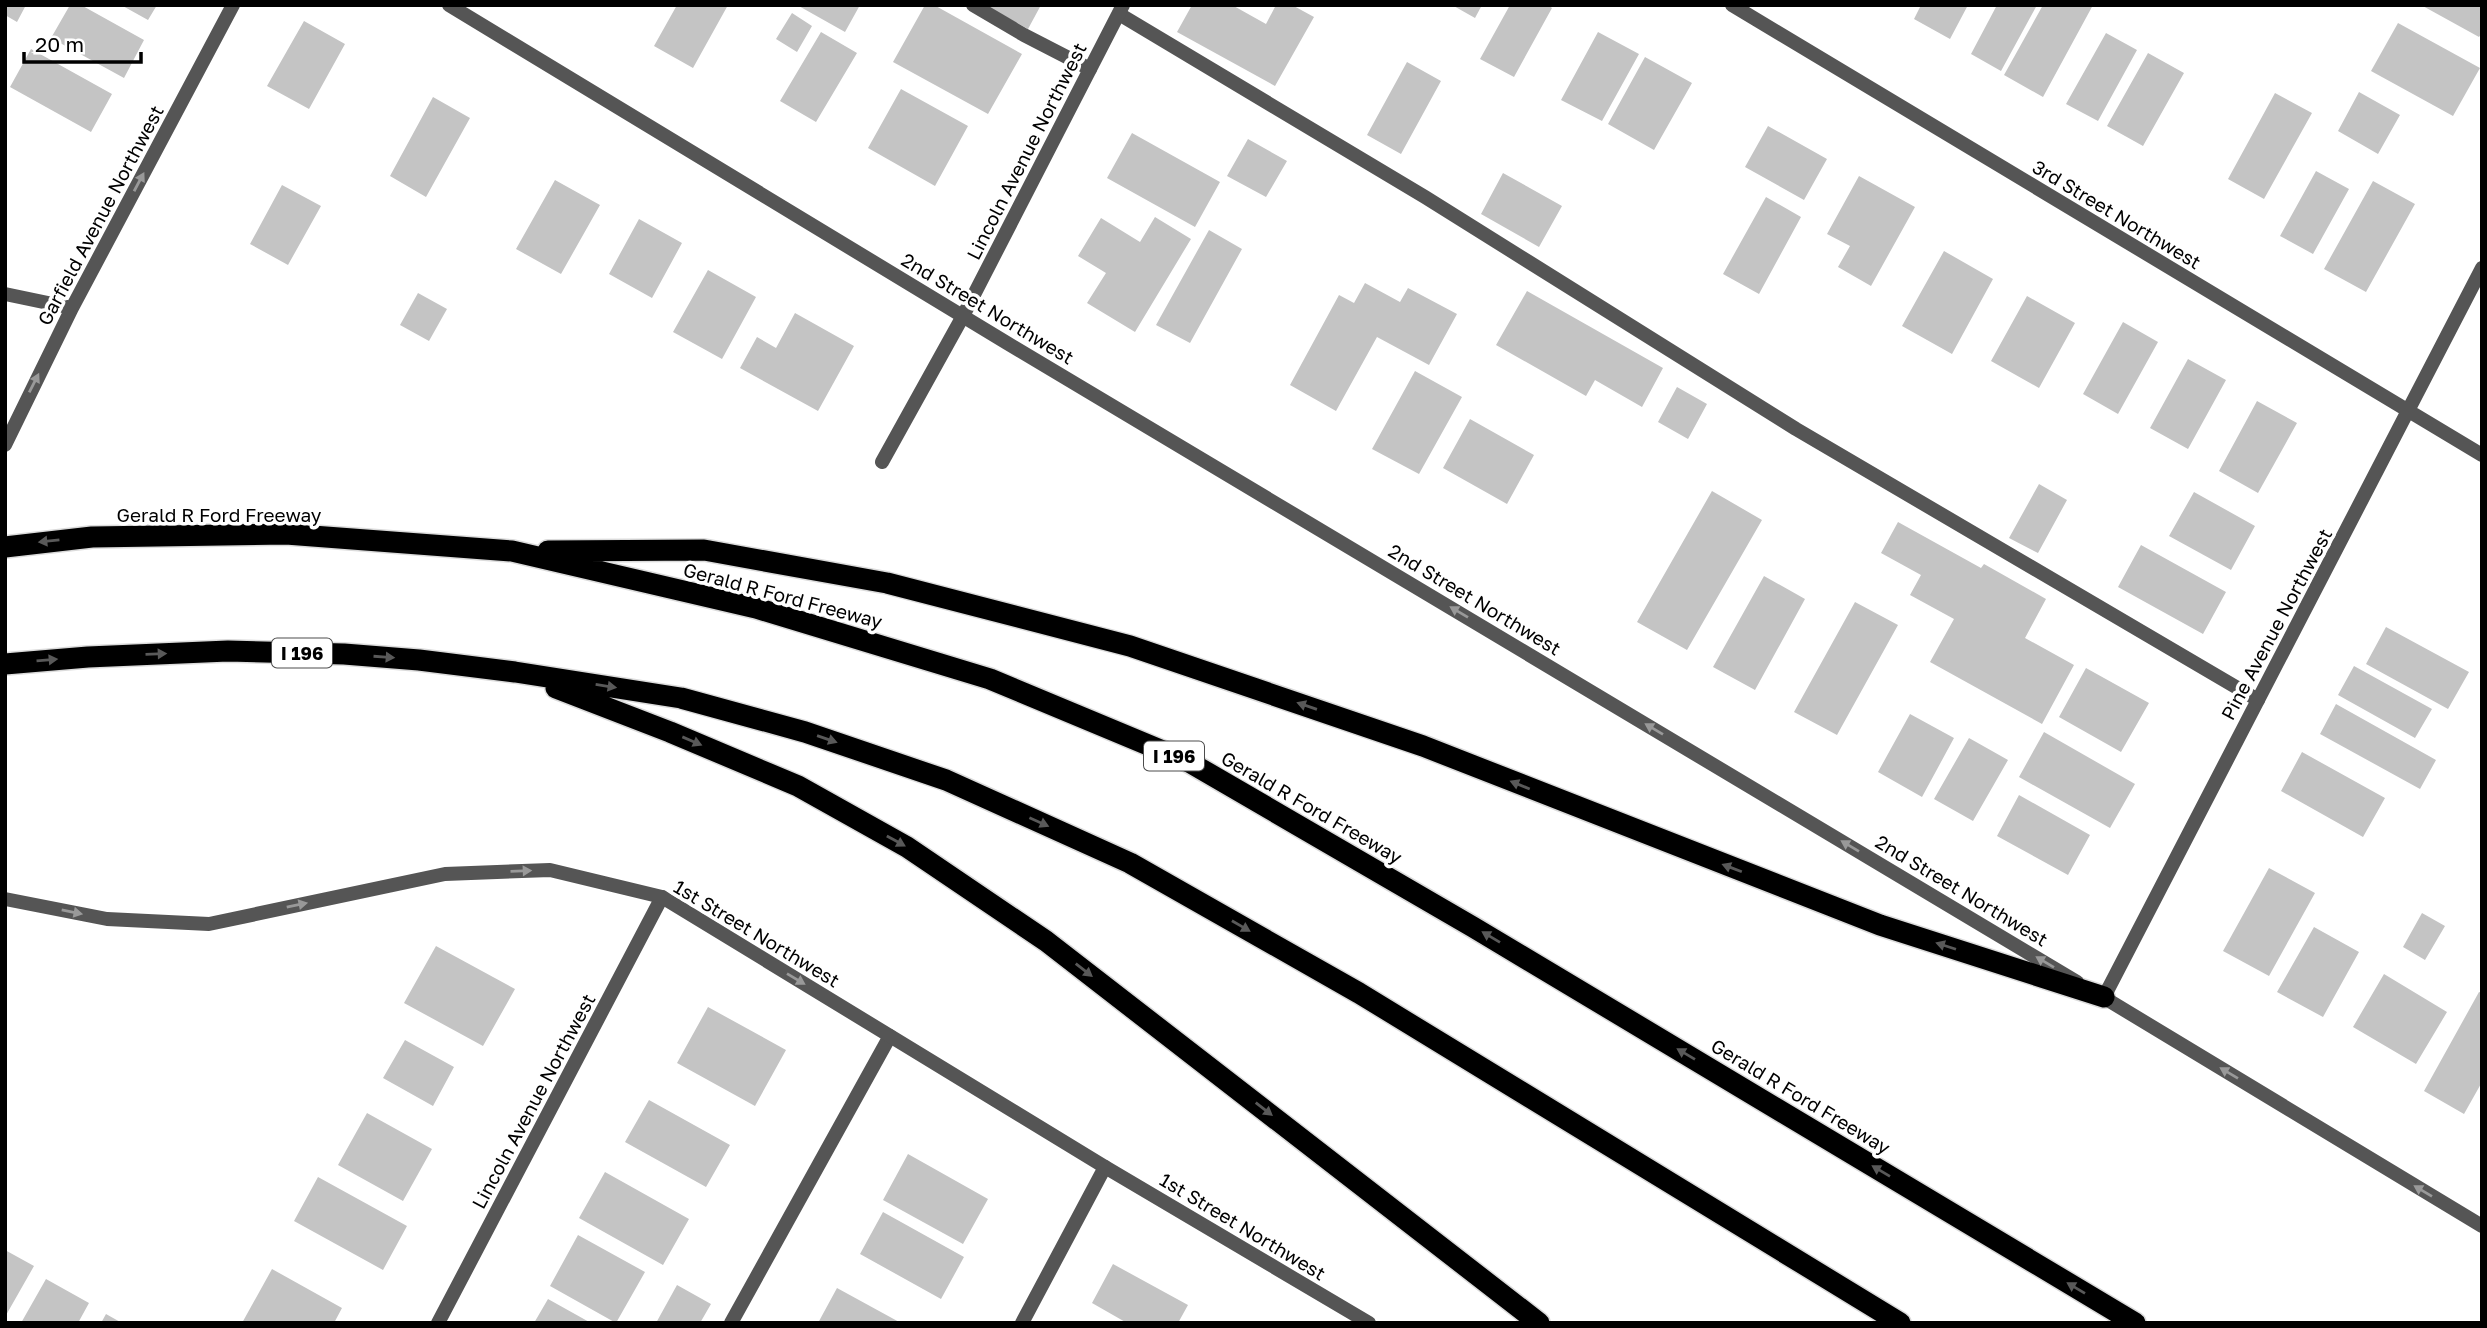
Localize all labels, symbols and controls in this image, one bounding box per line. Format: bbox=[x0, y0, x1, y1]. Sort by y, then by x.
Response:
scale bar bbox=[24, 21, 142, 65]
text: 20 m bbox=[35, 31, 84, 57]
street label: Lincoln Avenue Northwest bbox=[961, 39, 1091, 263]
street label: Garfield Avenue Northwest bbox=[32, 101, 168, 329]
street label: 3rd Street Northwest bbox=[2029, 155, 2205, 273]
one-way arrow bbox=[133, 171, 145, 191]
street label: 2nd Street Northwest bbox=[898, 247, 1078, 369]
one-way arrow bbox=[29, 373, 40, 393]
street label: Gerald R Ford Freeway bbox=[117, 503, 322, 526]
street label: Pine Avenue Northwest bbox=[2216, 524, 2336, 724]
one-way arrow bbox=[37, 536, 59, 547]
street label: 2nd Street Northwest bbox=[1385, 538, 1565, 660]
street label: Gerald R Ford Freeway bbox=[681, 557, 885, 633]
one-way arrow bbox=[1450, 606, 1469, 619]
road number: I 196 bbox=[272, 638, 332, 668]
one-way arrow bbox=[146, 648, 168, 659]
one-way arrow bbox=[373, 652, 395, 663]
one-way arrow bbox=[36, 654, 58, 665]
one-way arrow bbox=[595, 681, 617, 692]
one-way arrow bbox=[1296, 700, 1317, 711]
one-way arrow bbox=[1645, 723, 1664, 735]
one-way arrow bbox=[817, 734, 838, 745]
one-way arrow bbox=[682, 736, 703, 747]
road number: I 196 bbox=[1144, 742, 1204, 770]
street label: Gerald R Ford Freeway bbox=[1218, 746, 1407, 868]
one-way arrow bbox=[1510, 779, 1531, 790]
one-way arrow bbox=[1029, 816, 1049, 828]
street label: 2nd Street Northwest bbox=[1872, 829, 2052, 951]
one-way arrow bbox=[887, 835, 906, 847]
one-way arrow bbox=[1840, 839, 1859, 852]
one-way arrow bbox=[1721, 863, 1742, 874]
one-way arrow bbox=[510, 866, 532, 877]
street label: 1st Street Northwest bbox=[670, 874, 844, 992]
one-way arrow bbox=[286, 900, 308, 911]
one-way arrow bbox=[61, 907, 83, 918]
one-way arrow bbox=[1231, 920, 1251, 932]
one-way arrow bbox=[1481, 931, 1500, 944]
one-way arrow bbox=[1935, 940, 1956, 951]
one-way arrow bbox=[2036, 956, 2055, 969]
one-way arrow bbox=[1074, 962, 1092, 977]
one-way arrow bbox=[787, 972, 806, 985]
street label: Lincoln Avenue Northwest bbox=[466, 990, 600, 1212]
street label: Gerald R Ford Freeway bbox=[1707, 1033, 1895, 1159]
one-way arrow bbox=[1676, 1048, 1696, 1060]
one-way arrow bbox=[2219, 1067, 2238, 1079]
one-way arrow bbox=[1254, 1102, 1272, 1117]
one-way arrow bbox=[1872, 1165, 1891, 1177]
street label: 1st Street Northwest bbox=[1156, 1167, 1330, 1285]
one-way arrow bbox=[2414, 1184, 2433, 1197]
one-way arrow bbox=[2067, 1281, 2086, 1294]

